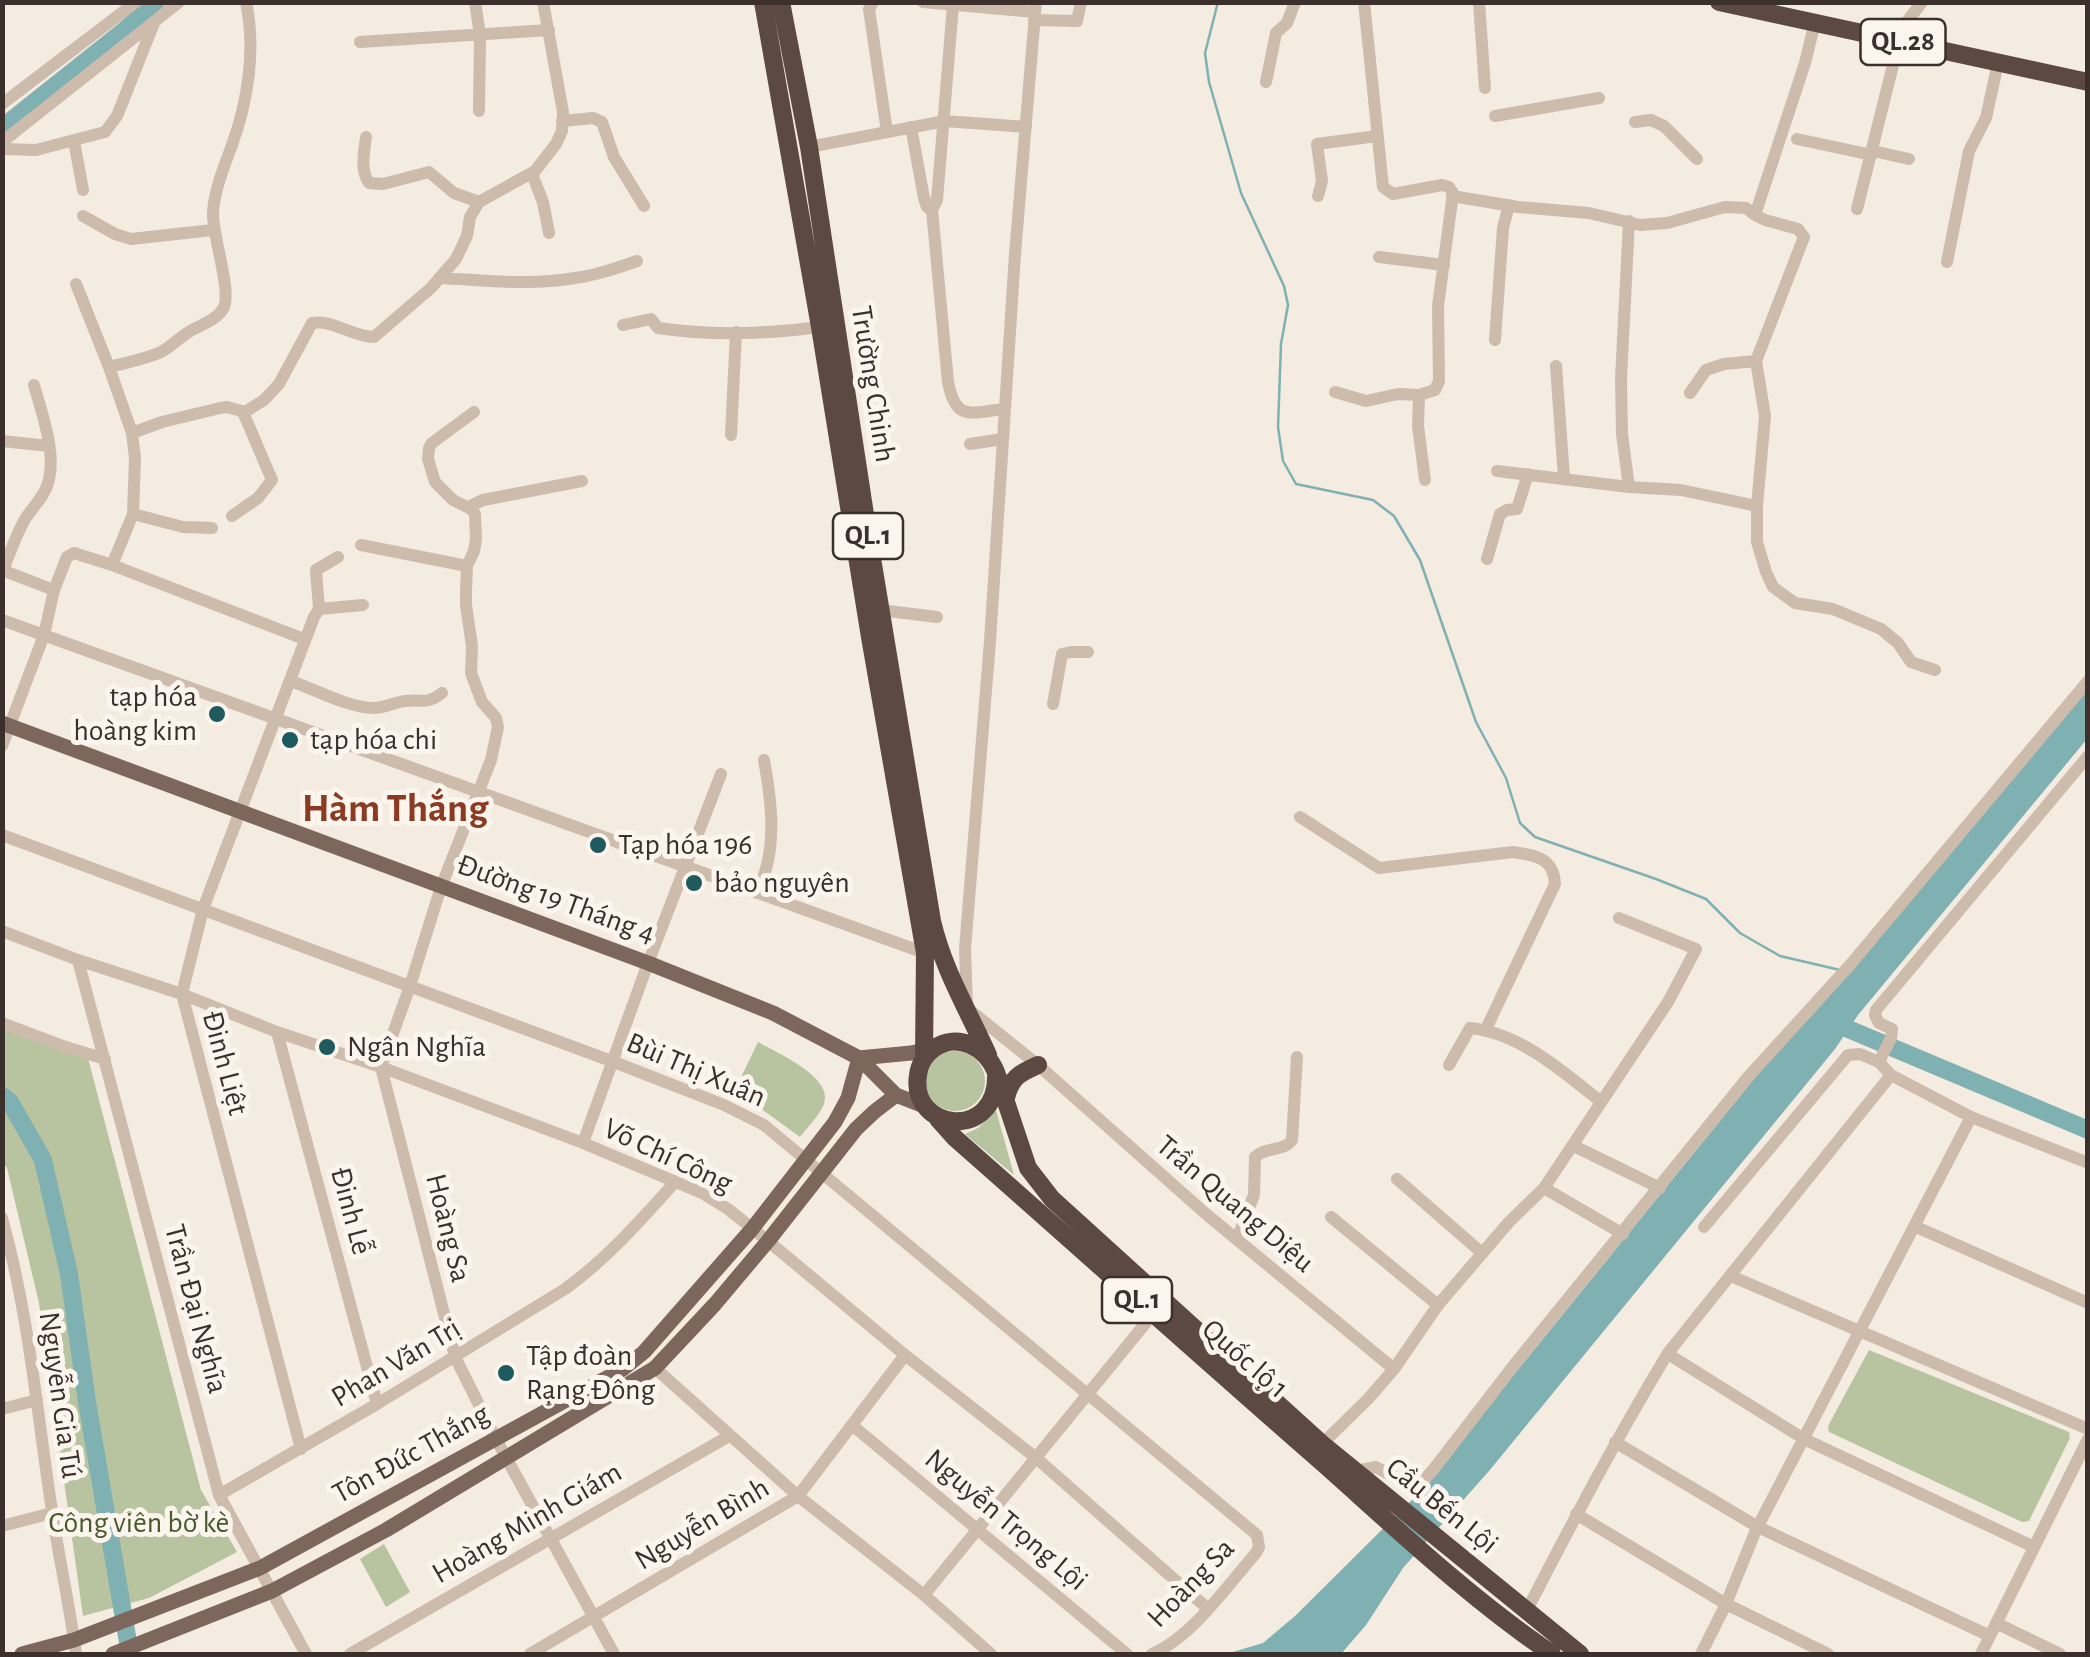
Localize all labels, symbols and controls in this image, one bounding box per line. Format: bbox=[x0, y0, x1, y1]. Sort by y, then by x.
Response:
road number: QL.28 bbox=[1860, 19, 1946, 65]
street label: Trường Chinh bbox=[843, 303, 903, 465]
road number: QL.1 bbox=[833, 513, 903, 559]
place label: tạp hóa hoàng kim bbox=[73, 679, 197, 750]
marker: tạp hóa hoàng kim bbox=[206, 703, 228, 725]
place label: tạp hóa chi bbox=[310, 722, 437, 758]
marker: tạp hóa chi bbox=[279, 729, 301, 751]
district label: Hàm Thắng bbox=[302, 785, 488, 833]
place label: Tạp hóa 196 bbox=[618, 827, 752, 863]
marker: Tạp hóa 196 bbox=[587, 834, 609, 856]
street label: Đường 19 Tháng 4 bbox=[452, 846, 660, 952]
place label: bảo nguyên bbox=[714, 865, 850, 901]
marker: bảo nguyên bbox=[683, 872, 705, 894]
street label: Đinh Liệt bbox=[194, 1007, 256, 1119]
street label: Bùi Thị Xuân bbox=[621, 1025, 771, 1115]
place label: Ngân Nghĩa bbox=[347, 1029, 486, 1065]
marker: Ngân Nghĩa bbox=[316, 1036, 338, 1058]
street label: Võ Chí Công bbox=[598, 1110, 738, 1202]
street label: Trần Quang Diệu bbox=[1149, 1128, 1321, 1280]
street label: Đinh Lễ bbox=[322, 1163, 380, 1259]
street label: Hoàng Sa bbox=[417, 1170, 479, 1286]
street label: Trần Đại Nghĩa bbox=[156, 1221, 236, 1397]
road number: QL.1 bbox=[1102, 1277, 1172, 1323]
street label: Nguyễn Gia Tú bbox=[31, 1309, 89, 1481]
street label: Phan Văn Trị bbox=[325, 1310, 467, 1416]
street label: Quốc lộ 1 bbox=[1194, 1312, 1296, 1406]
place label: Tập đoàn Rạng Đông bbox=[526, 1338, 655, 1408]
marker: Tập đoàn Rạng Đông bbox=[495, 1362, 517, 1384]
street label: Tôn Đức Thắng bbox=[326, 1396, 496, 1512]
street label: Nguyễn Trọng Lội bbox=[917, 1441, 1095, 1599]
street label: Cầu Bến Lội bbox=[1379, 1450, 1505, 1562]
street label: Hoàng Minh Giám bbox=[426, 1454, 628, 1592]
street label: Nguyễn Bình bbox=[628, 1470, 776, 1578]
park label: Công viên bờ kè bbox=[49, 1505, 229, 1541]
street label: Hoàng Sa bbox=[1140, 1531, 1242, 1635]

